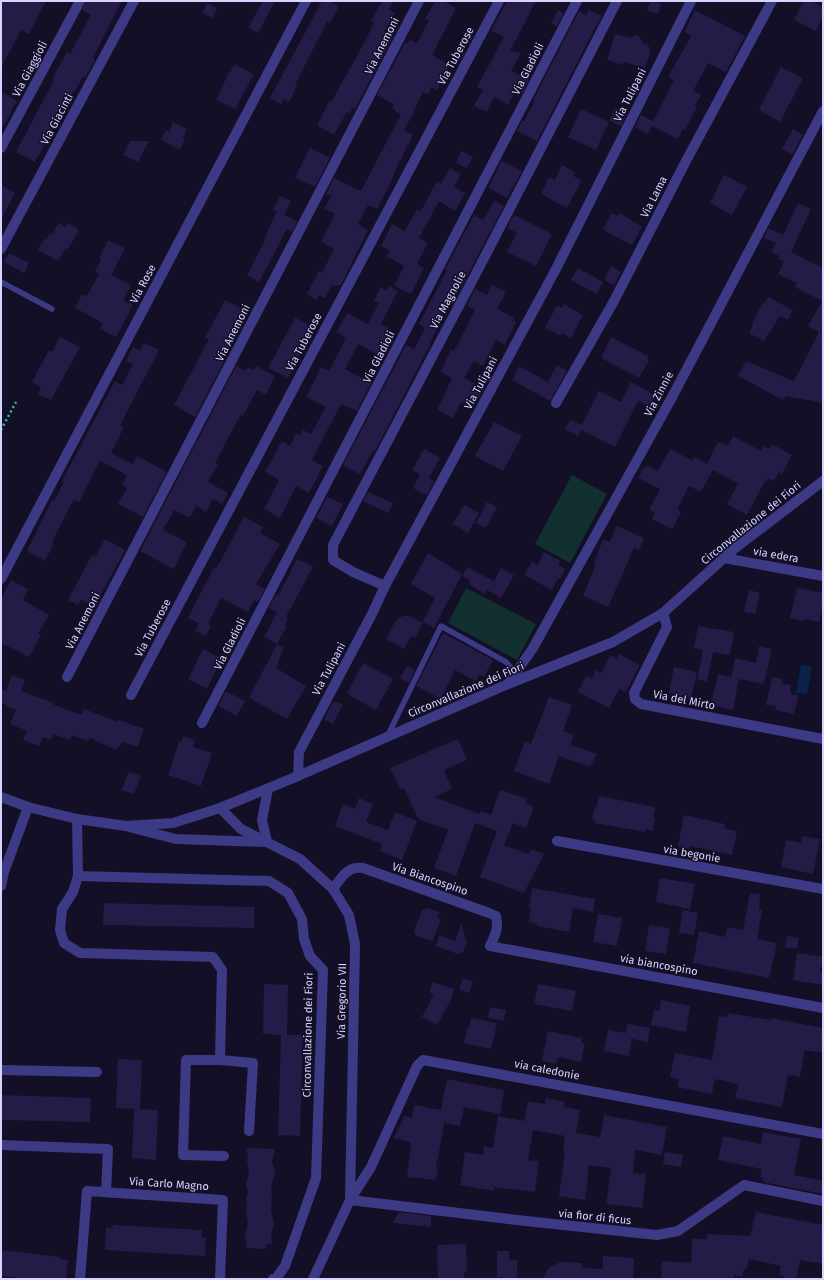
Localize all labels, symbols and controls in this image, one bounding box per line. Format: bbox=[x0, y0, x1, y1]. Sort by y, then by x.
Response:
street label: Via Anemoni bbox=[362, 15, 402, 77]
street label: Via Tuberose bbox=[435, 25, 477, 87]
street label: Via Giaggioli bbox=[10, 39, 50, 99]
street label: Via Gladioli bbox=[509, 41, 547, 97]
street label: Via Tulipani bbox=[611, 66, 649, 124]
street label: Via Giacinti bbox=[38, 91, 76, 147]
street label: Via Lama bbox=[638, 174, 670, 220]
street label: Via Rose bbox=[127, 262, 159, 306]
street label: Via Magnolie bbox=[427, 269, 469, 331]
street label: Via Anemoni bbox=[213, 302, 253, 364]
street label: Via Tuberose bbox=[283, 311, 325, 373]
street label: Via Gladioli bbox=[360, 329, 398, 385]
street label: Via Tulipani bbox=[462, 354, 500, 412]
street label: Via Zinnie bbox=[642, 369, 676, 419]
street label: Circonvallazione dei Fiori bbox=[698, 479, 804, 567]
street label: via edera bbox=[752, 545, 800, 565]
street label: Via Anemoni bbox=[63, 590, 103, 652]
street label: Via Tuberose bbox=[132, 597, 174, 659]
street label: Via Gladioli bbox=[211, 616, 249, 672]
street label: Via Tulipani bbox=[310, 640, 348, 698]
street label: Circonvallazione dei Fiori bbox=[406, 660, 526, 720]
street label: Via del Mirto bbox=[652, 688, 716, 712]
street label: via begonie bbox=[663, 843, 721, 865]
street label: Via Biancospino bbox=[390, 860, 470, 898]
street label: via biancospino bbox=[619, 952, 699, 978]
street label: Via Gregorio VII bbox=[335, 963, 349, 1039]
street label: Circonvallazione dei Fiori bbox=[300, 973, 316, 1097]
street label: via caledonie bbox=[513, 1057, 581, 1083]
street label: Via Carlo Magno bbox=[129, 1175, 209, 1193]
street label: via fior di ficus bbox=[558, 1207, 632, 1227]

